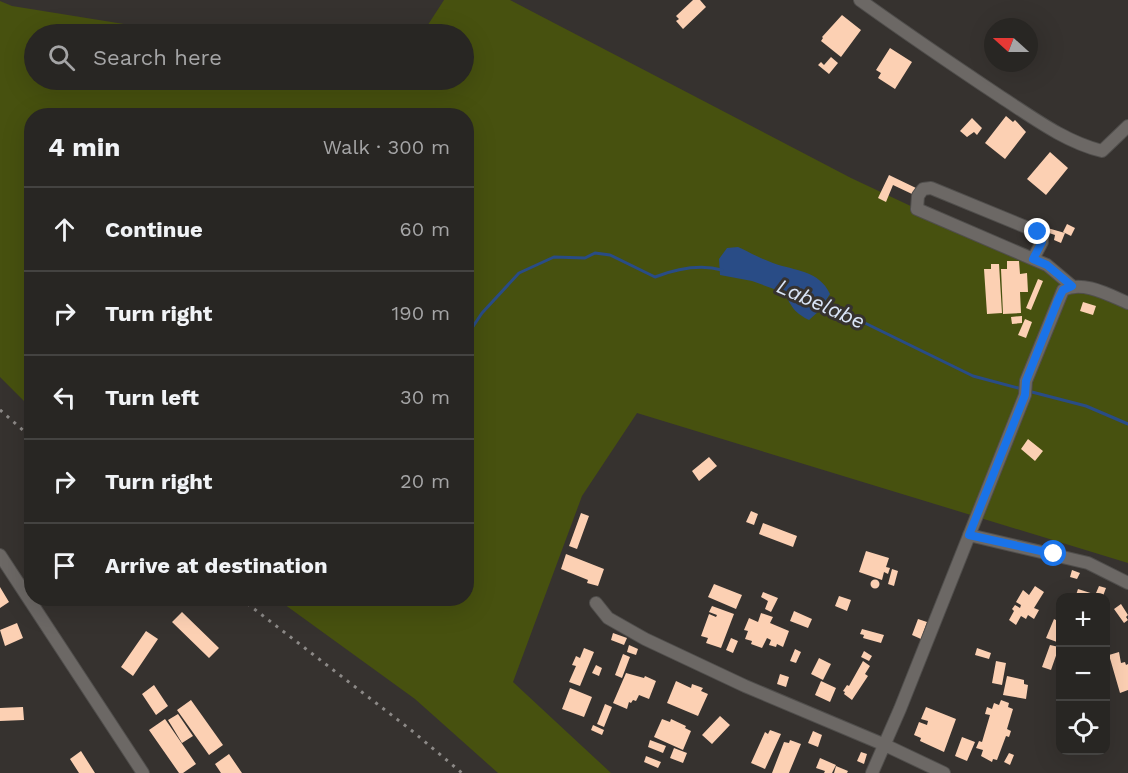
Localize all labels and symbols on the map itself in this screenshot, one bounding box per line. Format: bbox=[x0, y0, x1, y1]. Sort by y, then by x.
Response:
north arrow bbox=[984, 18, 1038, 72]
route end bbox=[1024, 218, 1050, 244]
water label: Labelabe bbox=[773, 273, 869, 334]
route start bbox=[1040, 540, 1066, 566]

